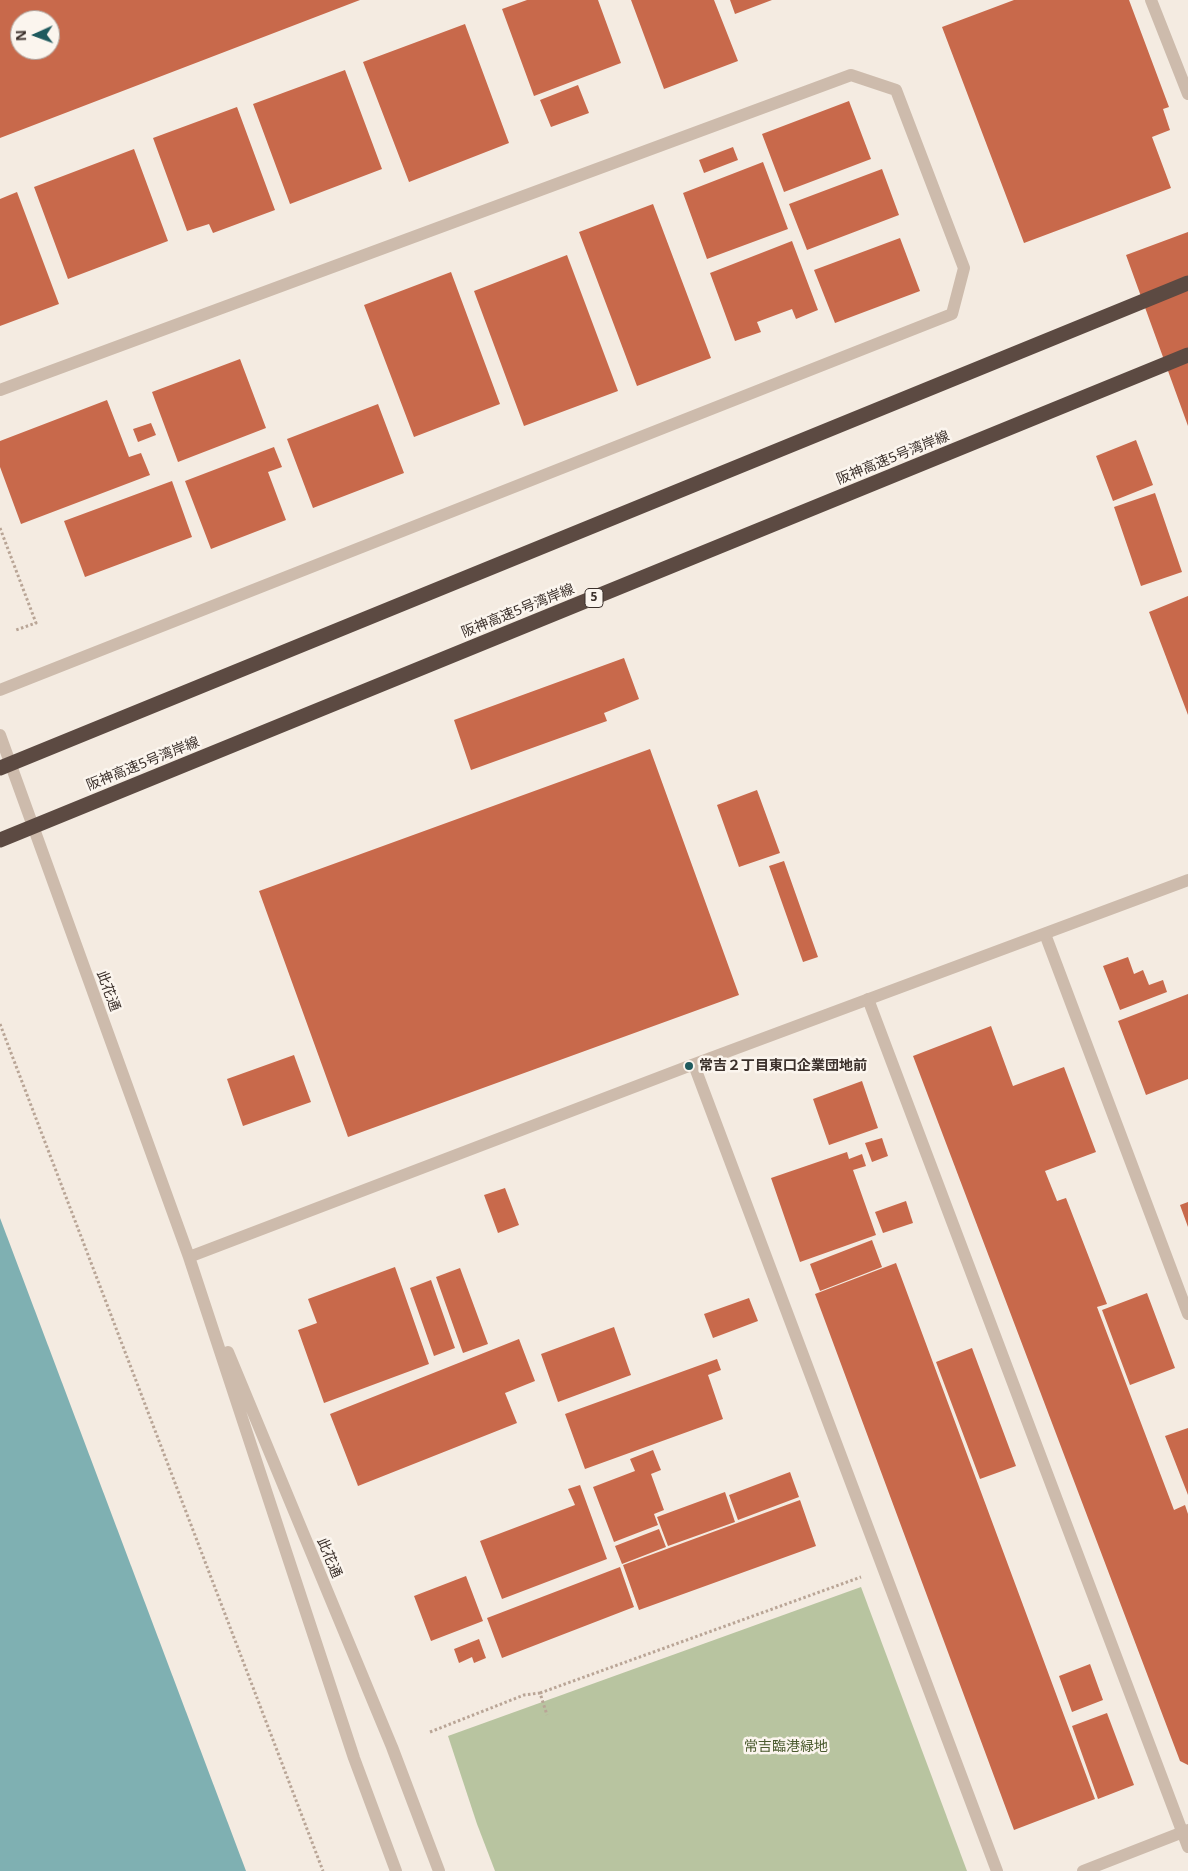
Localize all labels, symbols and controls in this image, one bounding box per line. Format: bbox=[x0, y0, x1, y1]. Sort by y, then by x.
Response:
north arrow bbox=[10, 10, 60, 60]
text: N bbox=[11, 29, 30, 42]
street label: 阪神高速5号湾岸線 bbox=[834, 428, 952, 488]
street label: 阪神高速5号湾岸線 bbox=[459, 581, 577, 641]
road number: 5 bbox=[585, 588, 603, 608]
street label: 阪神高速5号湾岸線 bbox=[84, 734, 202, 794]
street label: 此花通 bbox=[93, 968, 123, 1014]
place label: 常吉２丁目東口企業団地前 bbox=[699, 1058, 867, 1074]
marker: 常吉２丁目東口企業団地前 bbox=[683, 1060, 695, 1072]
street label: 此花通 bbox=[313, 1535, 345, 1581]
park label: 常吉臨港緑地 bbox=[744, 1739, 828, 1755]

